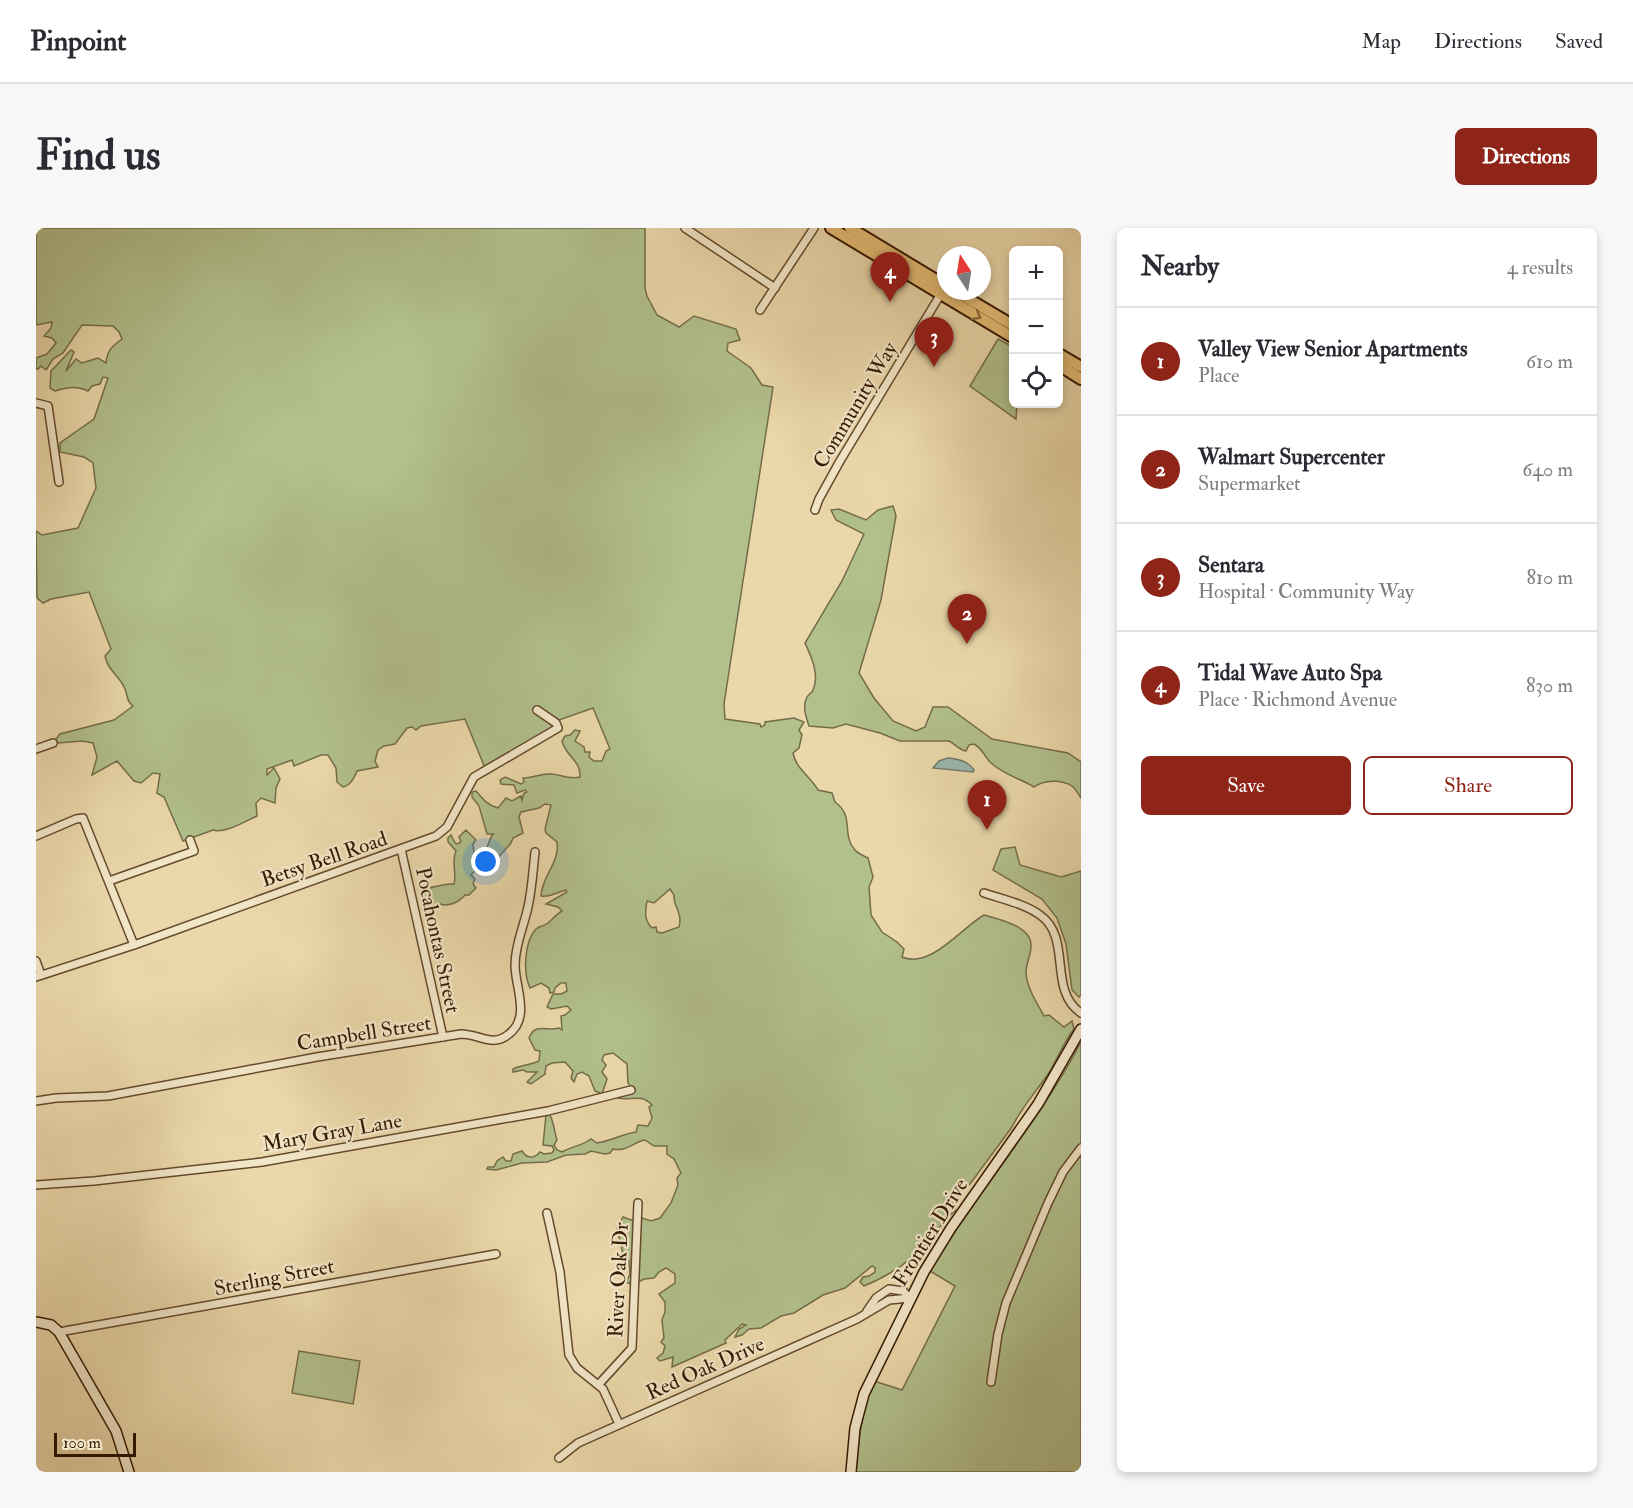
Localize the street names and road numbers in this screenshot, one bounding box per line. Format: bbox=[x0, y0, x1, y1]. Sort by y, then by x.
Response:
street label: Community Way bbox=[807, 336, 904, 473]
street label: Betsy Bell Road bbox=[257, 825, 392, 894]
street label: Pocahontas Street bbox=[409, 865, 466, 1016]
street label: Campbell Street bbox=[295, 1010, 433, 1057]
street label: Mary Gray Lane bbox=[260, 1107, 404, 1158]
street label: Frontier Drive bbox=[886, 1173, 974, 1291]
street label: River Oak Dr bbox=[602, 1221, 635, 1338]
street label: Sterling Street bbox=[212, 1253, 337, 1302]
street label: Red Oak Drive bbox=[642, 1330, 769, 1407]

